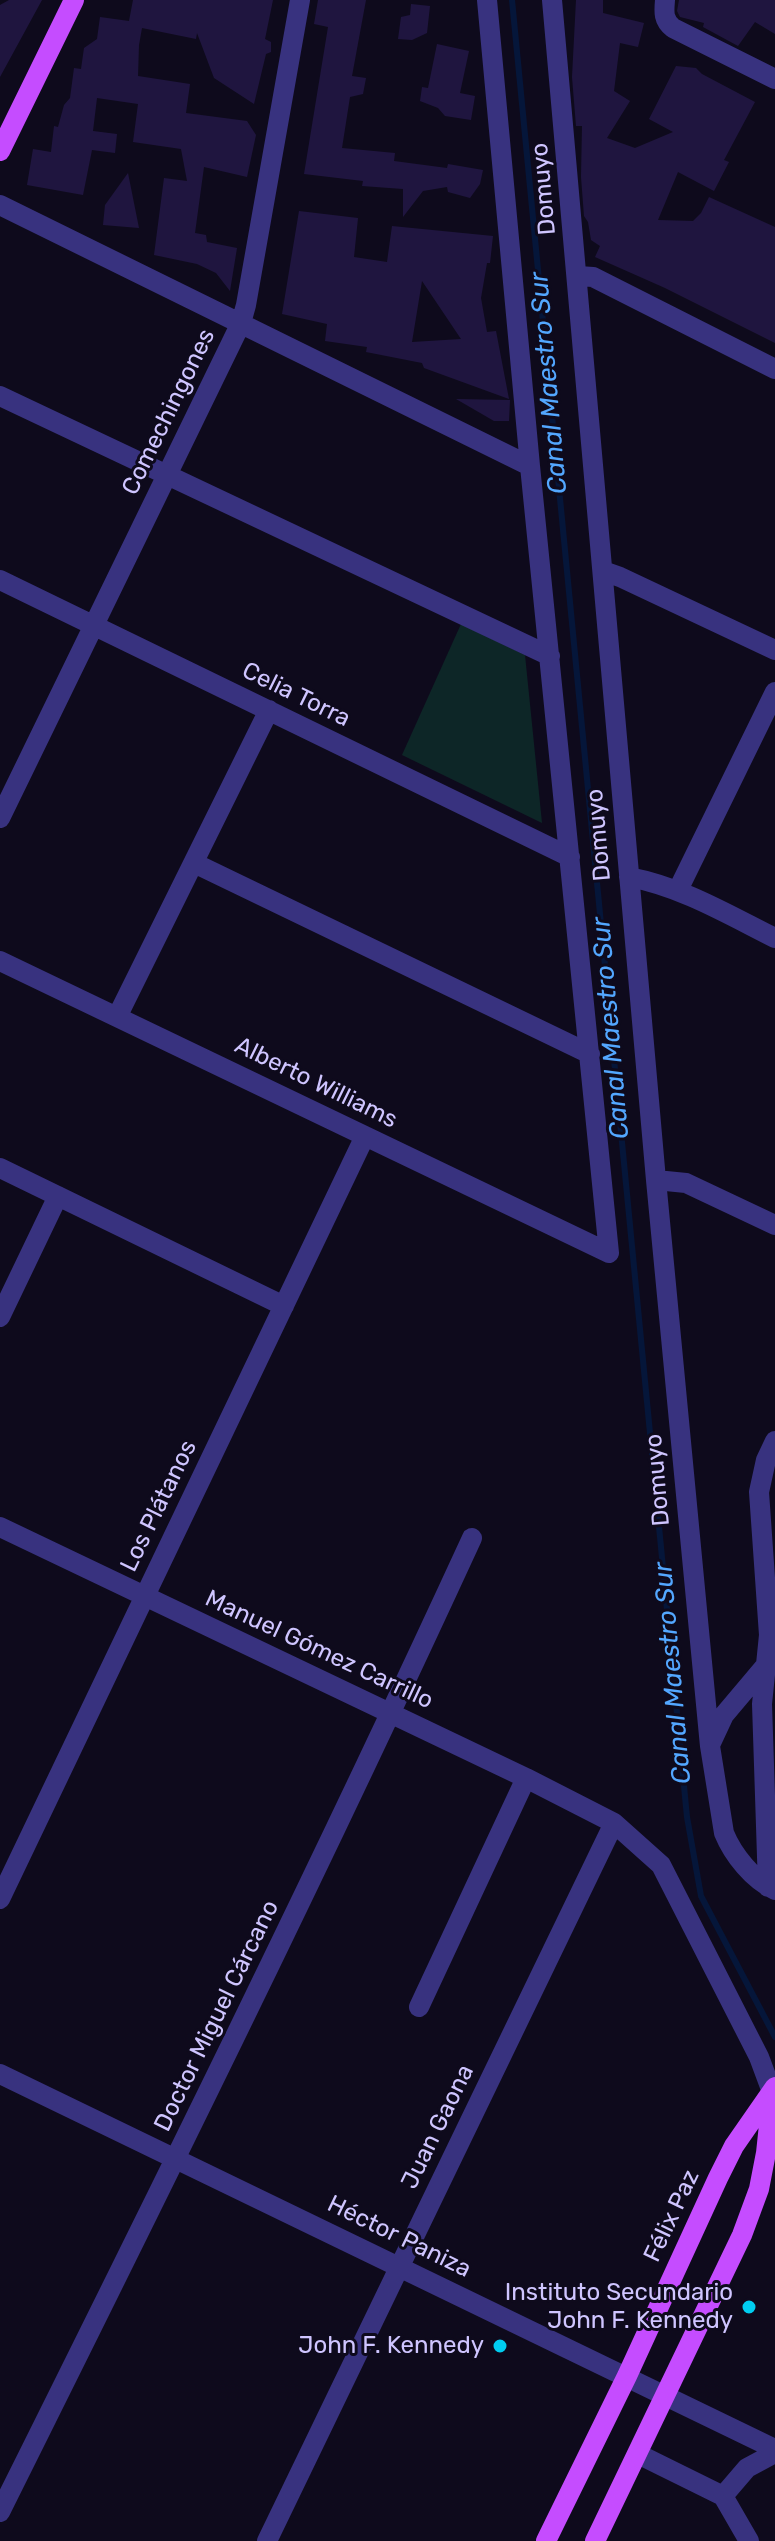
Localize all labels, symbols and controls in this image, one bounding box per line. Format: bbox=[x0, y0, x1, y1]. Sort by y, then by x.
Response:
street label: Domuyo bbox=[526, 142, 562, 236]
water label: Canal Maestro Sur bbox=[524, 271, 574, 495]
street label: Comechingones bbox=[116, 324, 222, 500]
street label: Celia Torra bbox=[237, 656, 355, 734]
street label: Domuyo bbox=[581, 788, 617, 882]
water label: Canal Maestro Sur bbox=[586, 916, 636, 1140]
street label: Alberto Williams bbox=[230, 1031, 402, 1135]
street label: Domuyo bbox=[640, 1433, 676, 1527]
street label: Los Plátanos bbox=[115, 1436, 203, 1576]
water label: Canal Maestro Sur bbox=[648, 1561, 698, 1785]
street label: Manuel Gómez Carrillo bbox=[200, 1585, 438, 1715]
street label: Doctor Miguel Cárcano bbox=[149, 1896, 285, 2136]
street label: Juan Gaona bbox=[396, 2060, 480, 2194]
street label: Félix Paz bbox=[638, 2165, 706, 2267]
street label: Héctor Paniza bbox=[322, 2190, 476, 2284]
place label: Instituto Secundario John F. Kennedy bbox=[505, 2279, 733, 2335]
marker: Instituto Secundario John F. Kennedy bbox=[740, 2298, 758, 2316]
place label: John F. Kennedy bbox=[298, 2332, 484, 2360]
marker: John F. Kennedy bbox=[491, 2337, 509, 2355]

